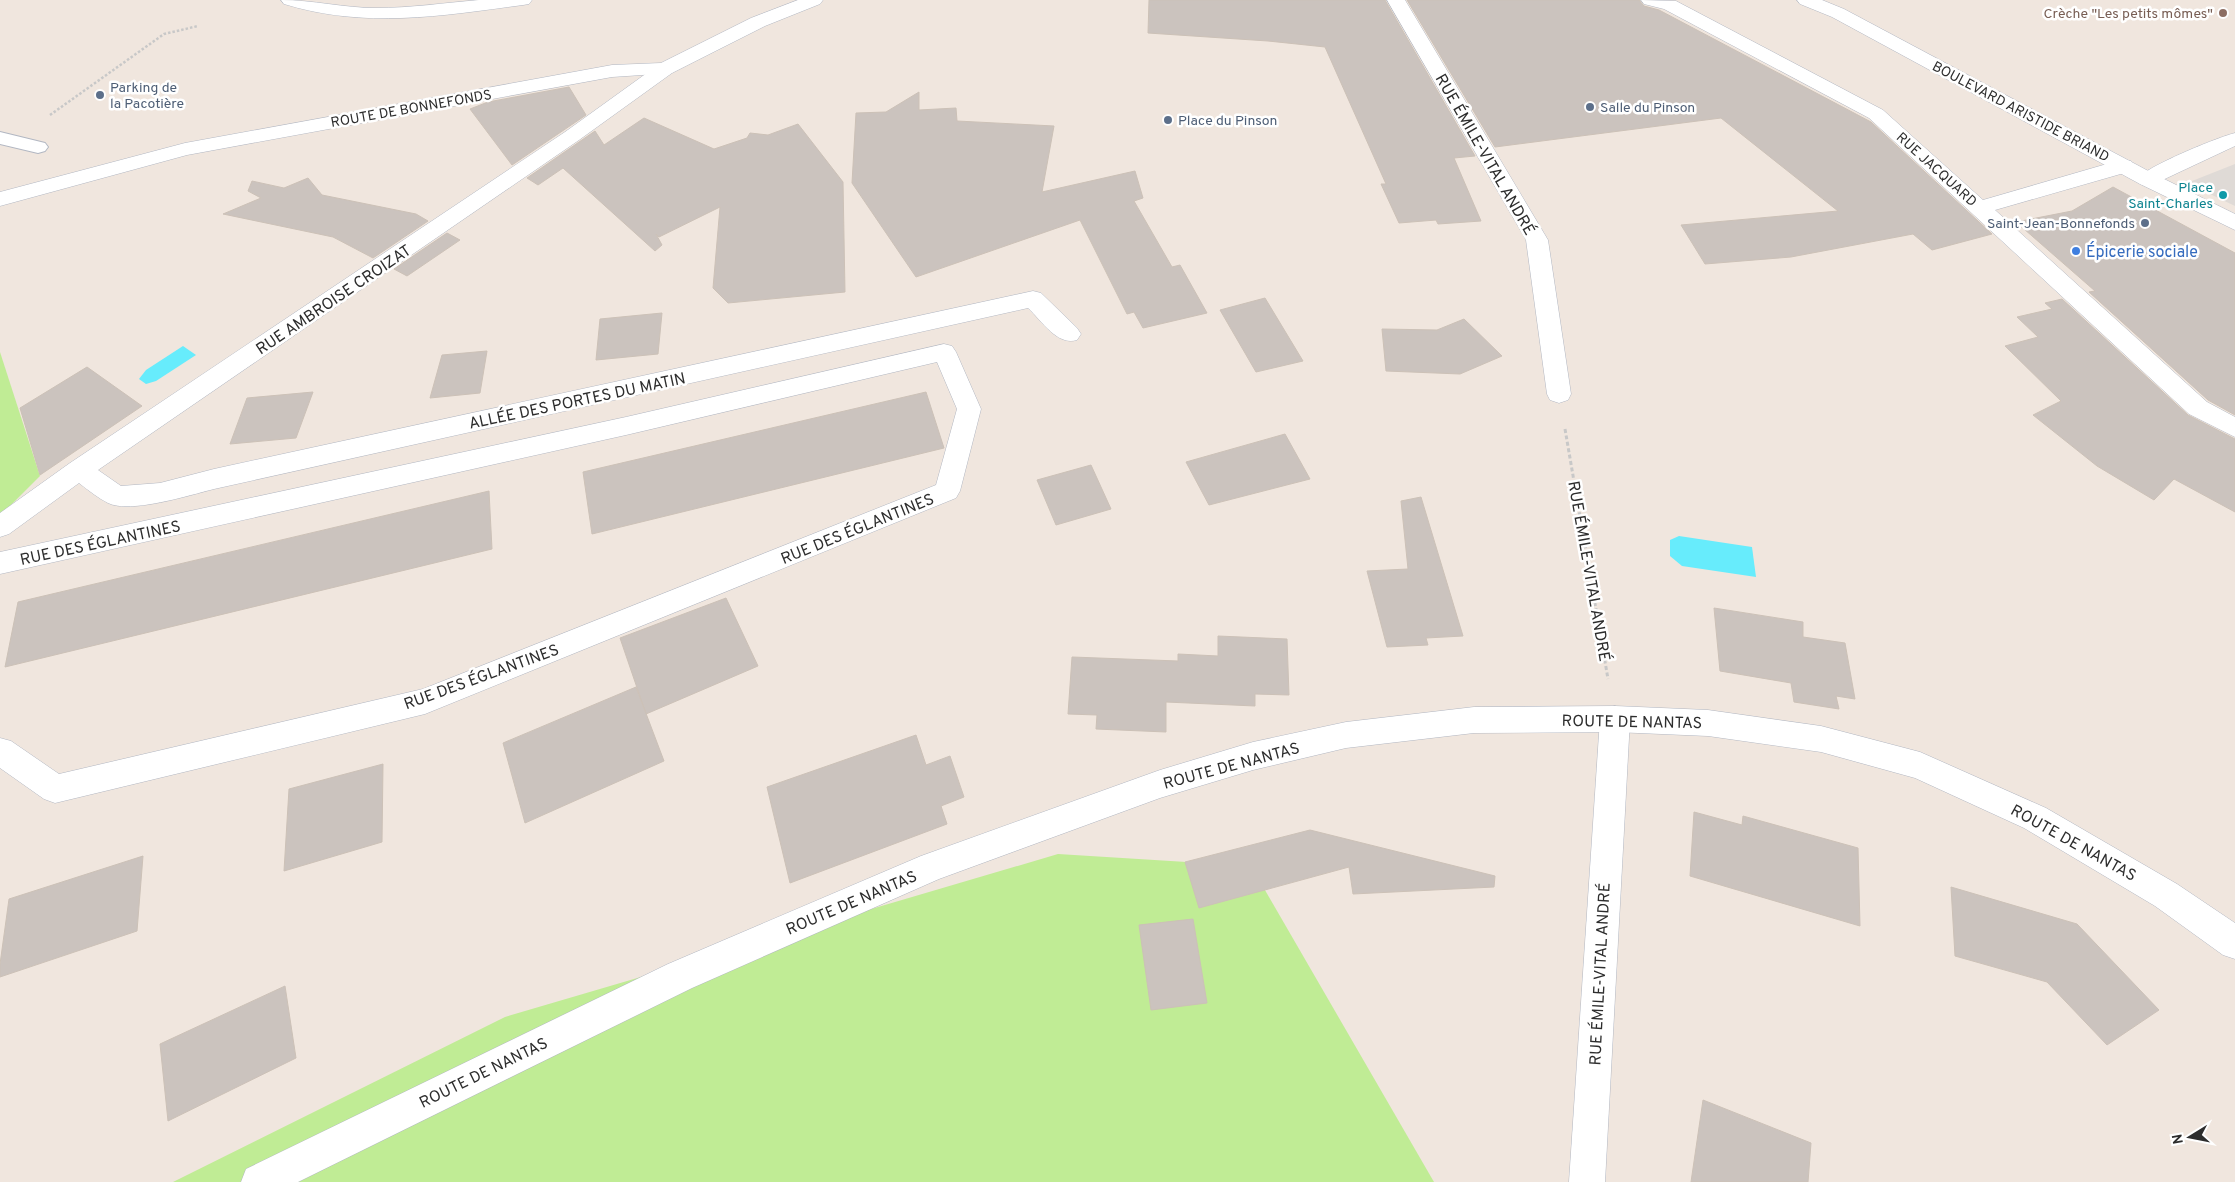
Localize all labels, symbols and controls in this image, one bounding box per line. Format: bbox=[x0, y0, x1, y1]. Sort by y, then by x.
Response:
place label: Crèche "Les petits mômes" bbox=[2043, 6, 2213, 23]
marker: Crèche "Les petits mômes" bbox=[2217, 7, 2229, 19]
street label: BOULEVARD ARISTIDE BRIAND bbox=[1929, 58, 2112, 166]
street label: RUE ÉMILE-VITAL ANDRÉ bbox=[1430, 70, 1540, 239]
place label: Parking de la Pacotière bbox=[110, 80, 184, 113]
street label: ROUTE DE BONNEFONDS bbox=[329, 87, 493, 132]
marker: Parking de la Pacotière bbox=[94, 89, 106, 101]
place label: Salle du Pinson bbox=[1600, 100, 1695, 117]
marker: Salle du Pinson bbox=[1584, 101, 1596, 113]
place label: Place du Pinson bbox=[1178, 113, 1277, 130]
marker: Place du Pinson bbox=[1162, 114, 1174, 126]
street label: RUE JACQUARD bbox=[1892, 129, 1980, 211]
place label: Place Saint-Charles bbox=[2128, 180, 2213, 213]
marker: Place Saint-Charles bbox=[2217, 189, 2229, 201]
place label: Saint-Jean-Bonnefonds bbox=[1987, 216, 2135, 233]
marker: Saint-Jean-Bonnefonds bbox=[2139, 217, 2151, 229]
street label: RUE AMBROISE CROIZAT bbox=[253, 241, 416, 360]
place label: Épicerie sociale bbox=[2086, 241, 2198, 263]
marker: Épicerie sociale bbox=[2070, 245, 2082, 257]
street label: ALLÉE DES PORTES DU MATIN bbox=[467, 367, 688, 435]
street label: RUE ÉMILE-VITAL ANDRÉ bbox=[1562, 479, 1616, 663]
street label: RUE DES ÉGLANTINES bbox=[777, 488, 937, 570]
street label: RUE DES ÉGLANTINES bbox=[18, 515, 183, 571]
street label: RUE DES ÉGLANTINES bbox=[401, 639, 562, 715]
street label: ROUTE DE NANTAS bbox=[1562, 712, 1702, 734]
street label: ROUTE DE NANTAS bbox=[1161, 739, 1302, 795]
street label: ROUTE DE NANTAS bbox=[2007, 801, 2139, 887]
street label: ROUTE DE NANTAS bbox=[783, 867, 920, 941]
street label: RUE ÉMILE-VITAL ANDRÉ bbox=[1584, 882, 1616, 1066]
street label: ROUTE DE NANTAS bbox=[416, 1034, 551, 1114]
north arrow bbox=[2165, 1112, 2215, 1162]
text: N bbox=[2169, 1133, 2188, 1145]

